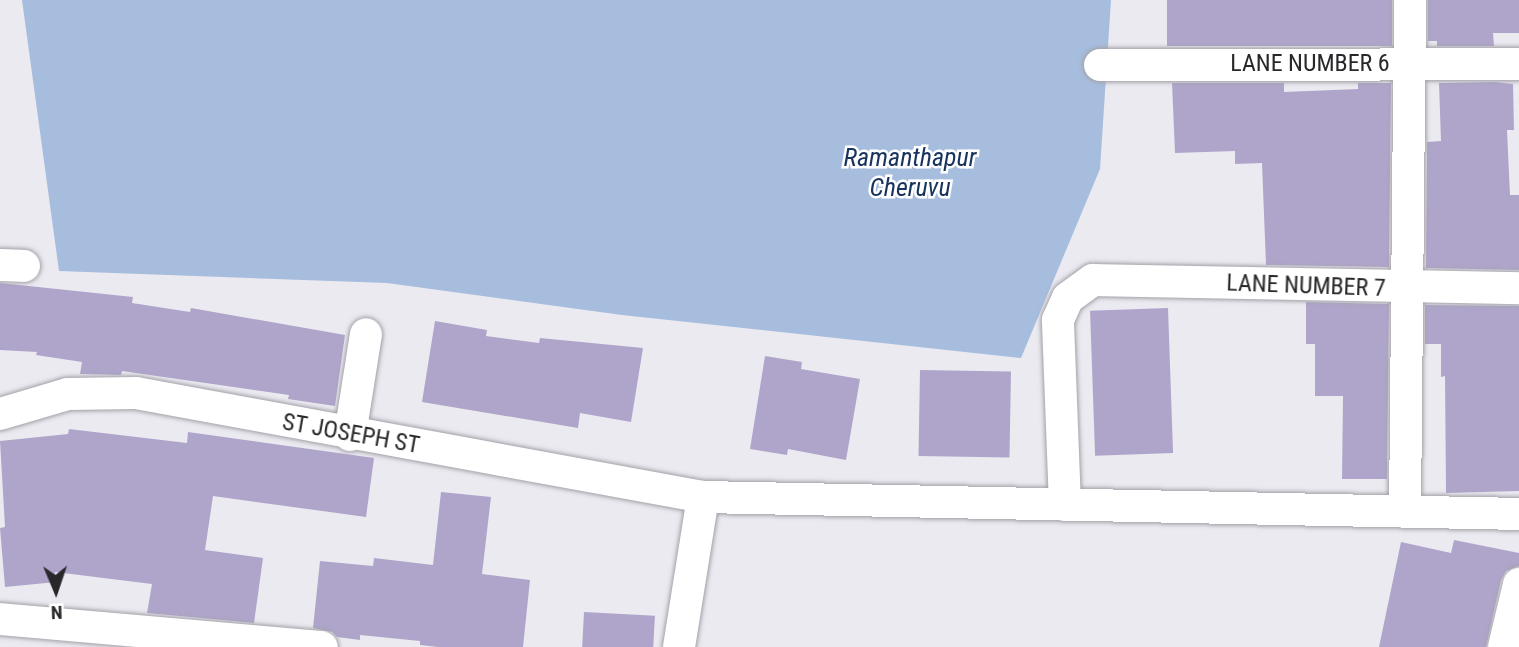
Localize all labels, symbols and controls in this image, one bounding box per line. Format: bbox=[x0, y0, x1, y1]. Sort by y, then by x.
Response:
street label: LANE NUMBER 6 bbox=[1230, 50, 1390, 78]
water label: Ramanthapur Cheruvu bbox=[844, 142, 976, 204]
street label: LANE NUMBER 7 bbox=[1226, 269, 1386, 303]
street label: ST JOSEPH ST bbox=[280, 408, 422, 460]
north arrow bbox=[21, 556, 91, 626]
text: N bbox=[51, 601, 63, 624]

